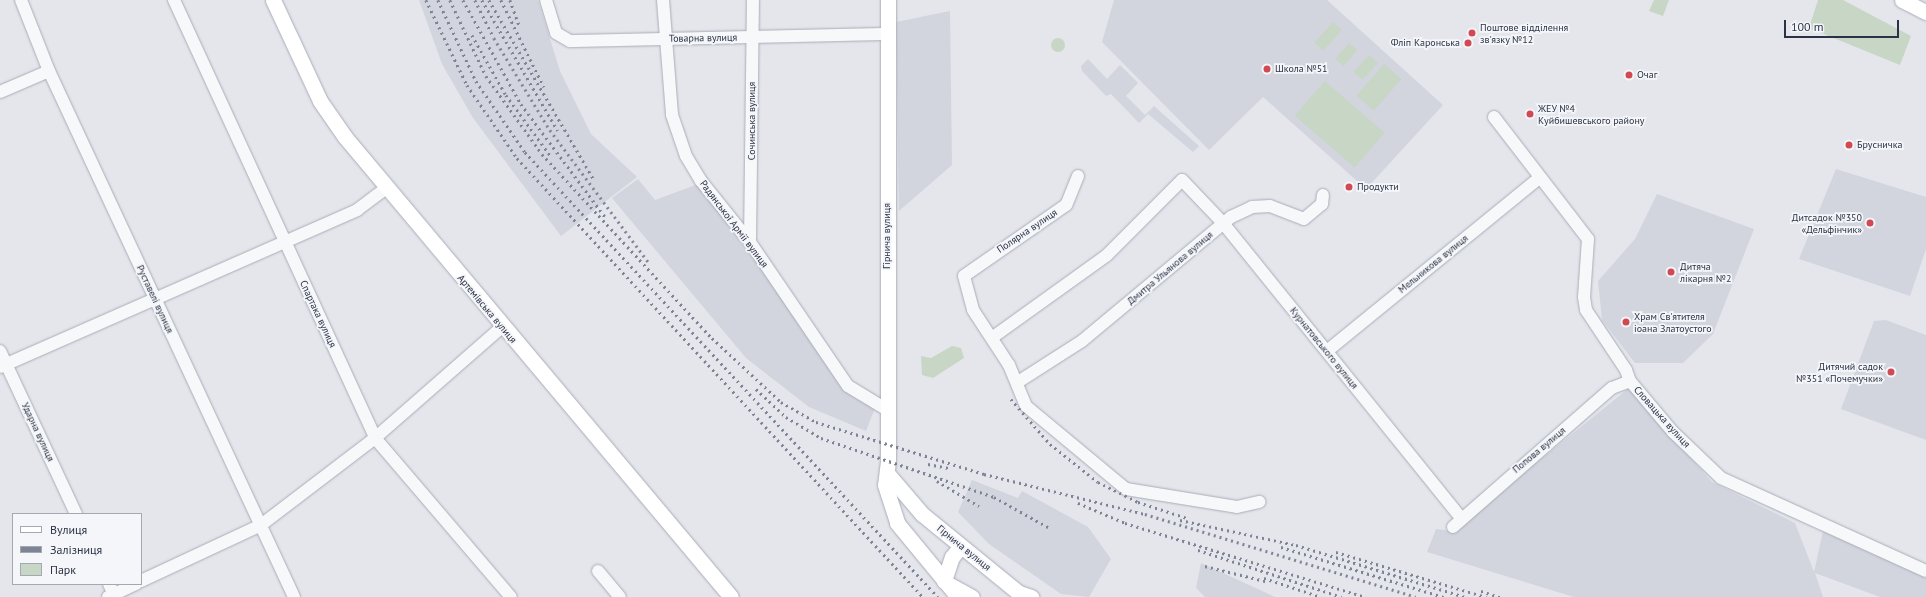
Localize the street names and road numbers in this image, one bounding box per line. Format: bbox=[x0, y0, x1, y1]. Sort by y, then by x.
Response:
street label: Товарна вулиця bbox=[669, 31, 737, 45]
street label: Сочинська вулиця bbox=[746, 82, 758, 160]
street label: Радянської Армії вулиця bbox=[697, 178, 771, 270]
street label: Гірнича вулиця bbox=[881, 203, 893, 269]
street label: Полярна вулиця bbox=[994, 206, 1060, 256]
street label: Дмитра Ульянова вулиця bbox=[1125, 229, 1215, 307]
street label: Мельникова вулиця bbox=[1396, 232, 1470, 296]
street label: Руставелі вулиця bbox=[134, 263, 176, 335]
street label: Артемівська вулиця bbox=[455, 272, 519, 346]
street label: Спартака вулиця bbox=[297, 278, 339, 350]
street label: Курнатовського вулиця bbox=[1287, 305, 1361, 391]
street label: Словацька вулиця bbox=[1631, 384, 1693, 450]
street label: Ударна вулиця bbox=[19, 401, 57, 463]
street label: Попова вулиця bbox=[1510, 424, 1568, 476]
street label: Гірнича вулиця bbox=[935, 523, 993, 573]

